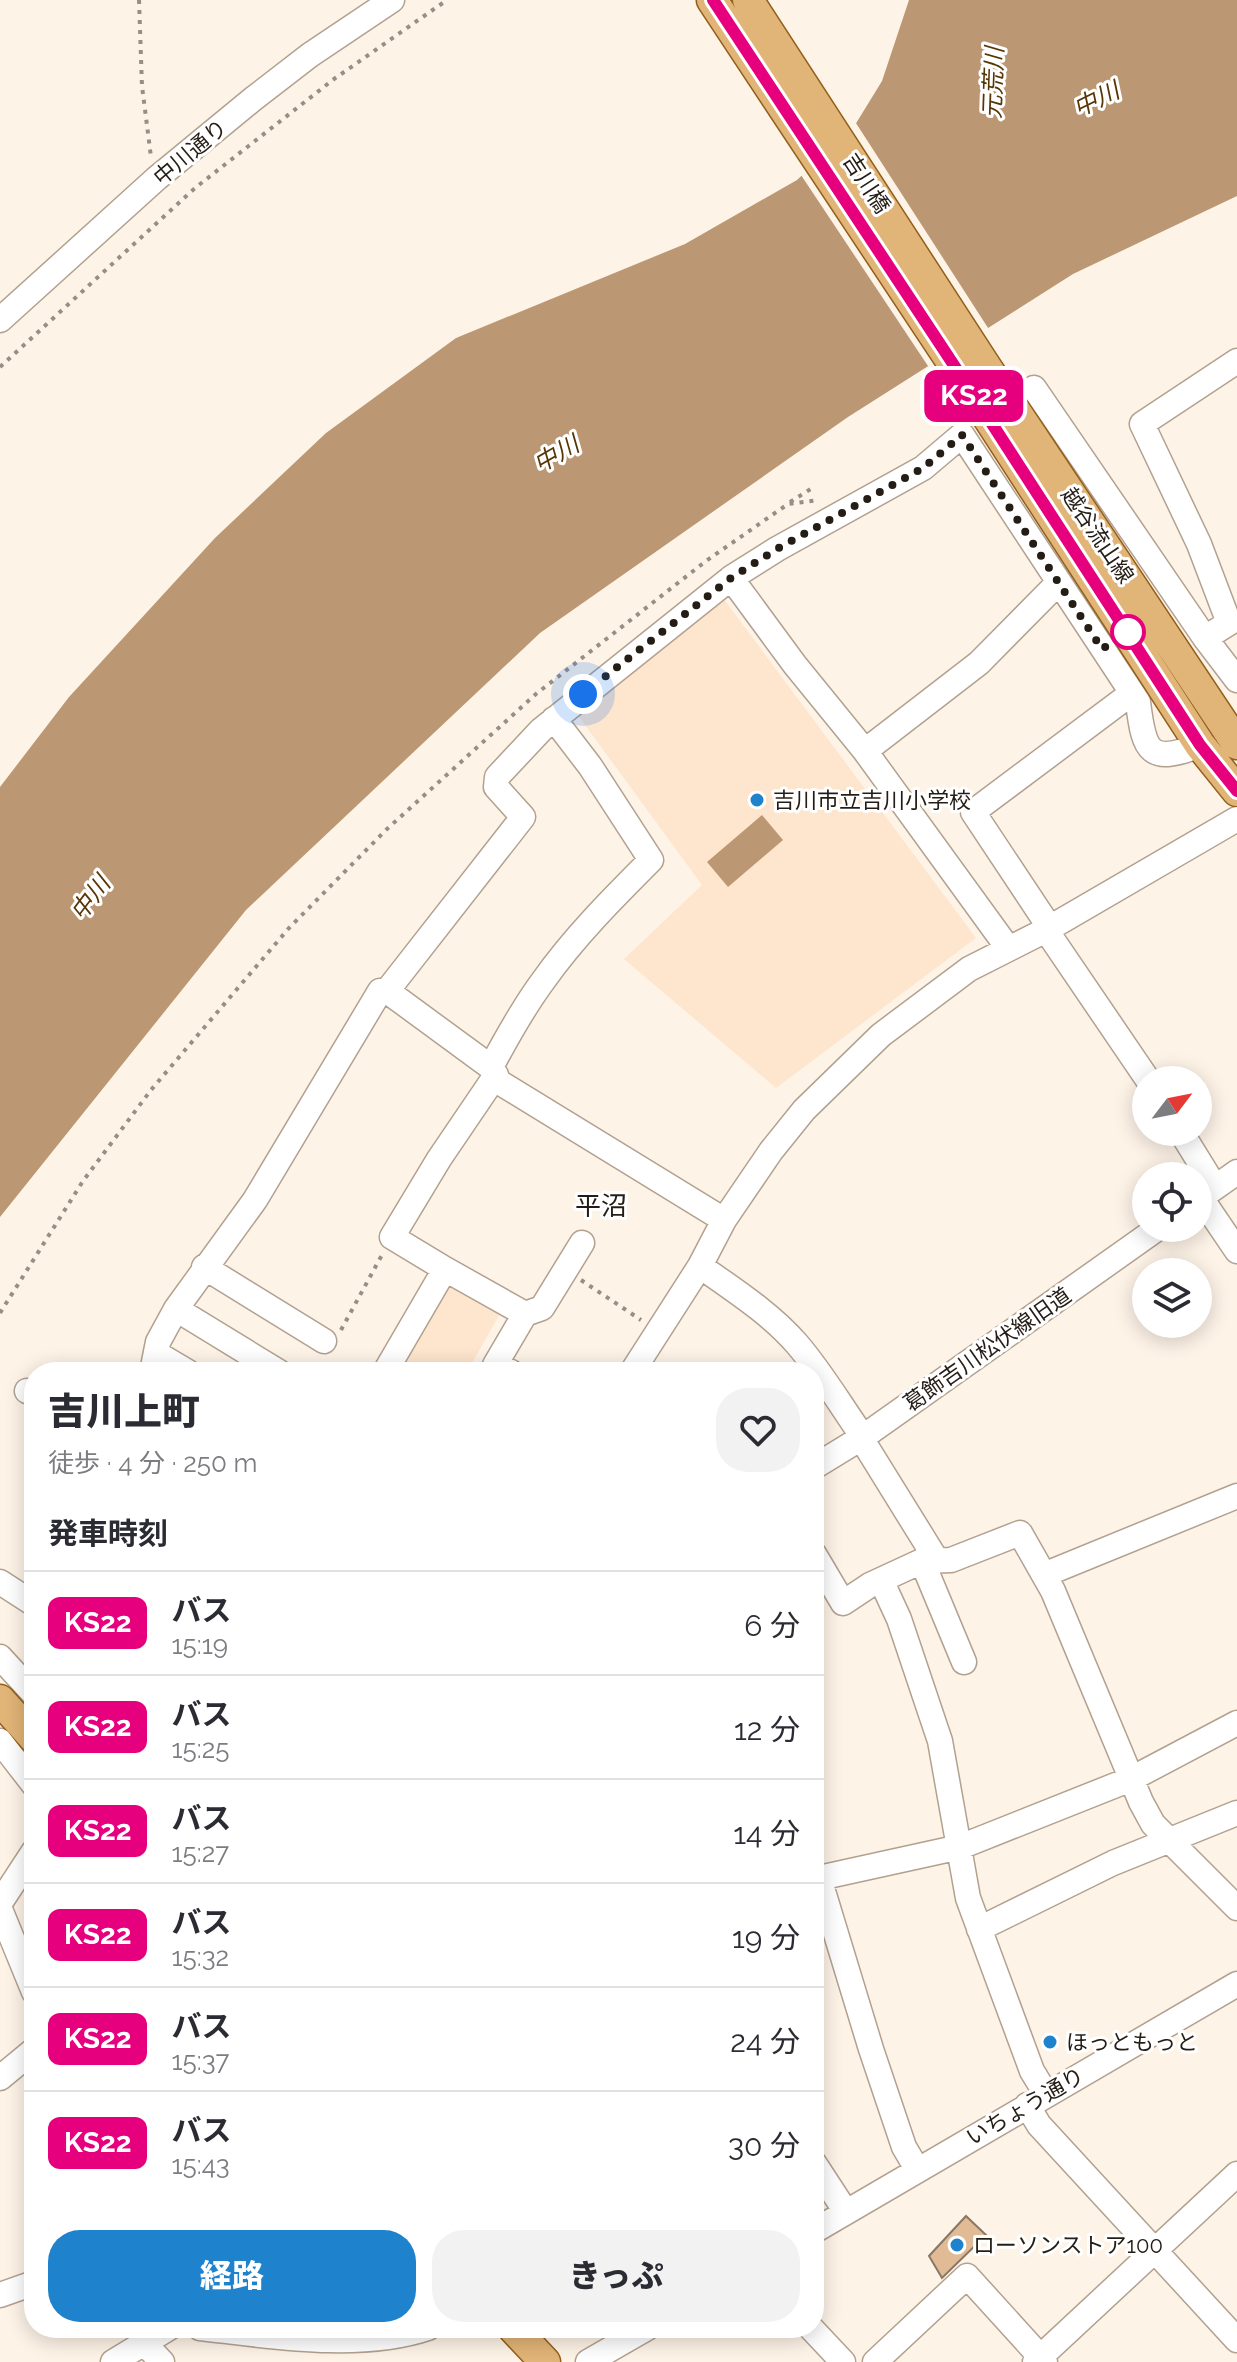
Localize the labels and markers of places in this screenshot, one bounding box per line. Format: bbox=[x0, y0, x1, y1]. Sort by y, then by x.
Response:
unlabelled marker bbox=[1111, 615, 1145, 649]
place label: 吉川市立吉川小学校 bbox=[773, 787, 971, 813]
marker: 吉川市立吉川小学校 bbox=[748, 791, 766, 809]
place label: ほっともっと bbox=[1066, 2029, 1198, 2055]
marker: ほっともっと bbox=[1041, 2033, 1059, 2051]
place label: ローソンストア100 bbox=[973, 2232, 1163, 2258]
marker: ローソンストア100 bbox=[948, 2236, 966, 2254]

